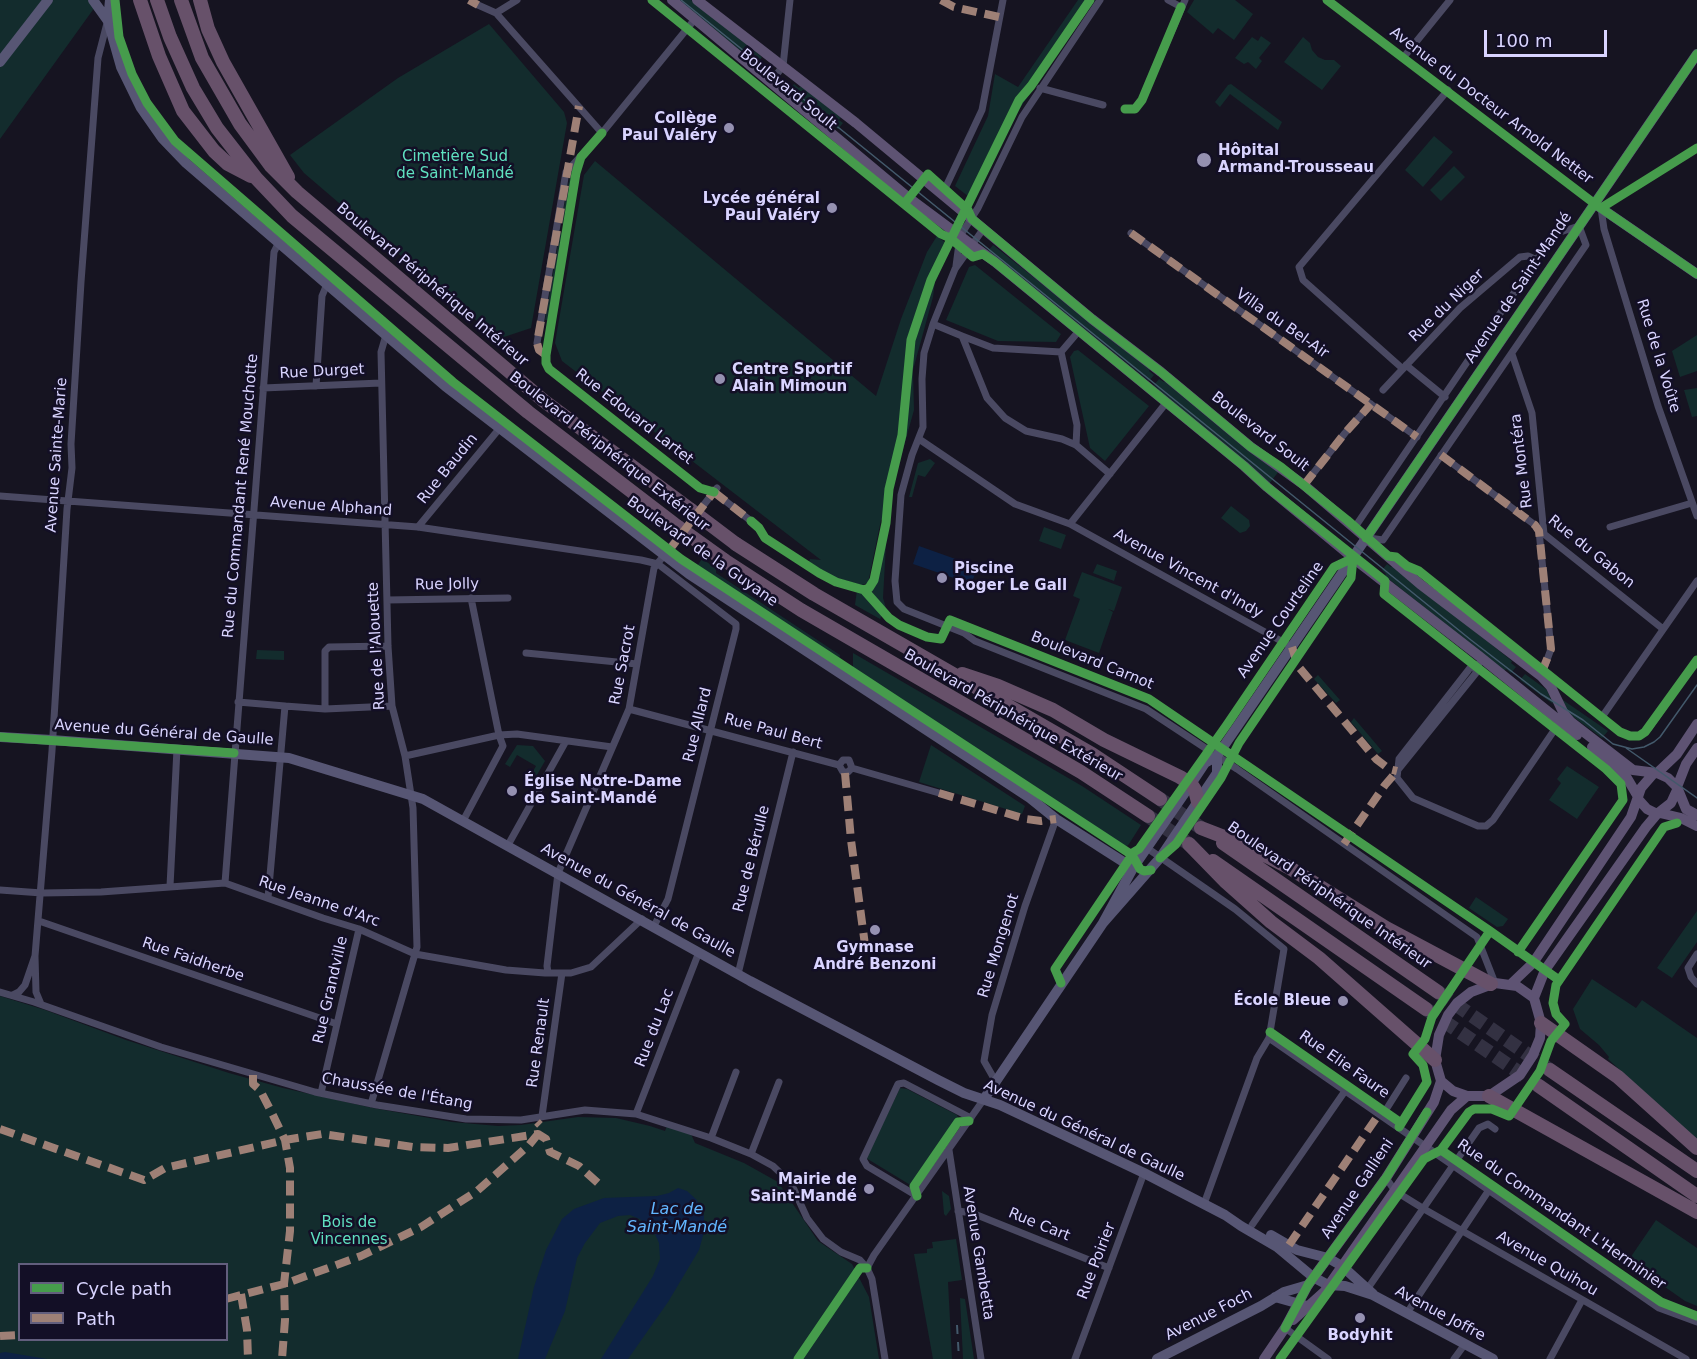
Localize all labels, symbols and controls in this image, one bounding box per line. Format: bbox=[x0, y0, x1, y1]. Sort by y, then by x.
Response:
scale bar bbox=[1487, 18, 1610, 56]
street label: Avenue du Docteur Arnold Netter bbox=[1386, 24, 1596, 188]
text: 100 m bbox=[1495, 30, 1553, 51]
street label: Boulevard Soult bbox=[736, 46, 840, 134]
place label: Collège Paul Valéry bbox=[622, 110, 717, 145]
marker: Collège Paul Valéry bbox=[722, 121, 736, 135]
place label: Hôpital Armand-Trousseau bbox=[1218, 142, 1374, 177]
park label: Cimetière Sud de Saint-Mandé bbox=[396, 148, 514, 183]
marker: Hôpital Armand-Trousseau bbox=[1195, 151, 1213, 169]
place label: Lycée général Paul Valéry bbox=[703, 190, 820, 225]
street label: Boulevard Périphérique Intérieur bbox=[333, 199, 531, 371]
marker: Lycée général Paul Valéry bbox=[825, 201, 839, 215]
street label: Avenue de Saint-Mandé bbox=[1462, 209, 1576, 367]
street label: Rue du Niger bbox=[1406, 266, 1488, 346]
street label: Villa du Bel-Air bbox=[1232, 285, 1332, 363]
street label: Rue de la Voûte bbox=[1632, 297, 1684, 415]
street label: Rue du Commandant René Mouchotte bbox=[220, 353, 262, 639]
street label: Rue Durget bbox=[279, 361, 365, 383]
place label: Centre Sportif Alain Mimoun bbox=[732, 361, 852, 396]
street label: Rue Edouard Lartet bbox=[571, 365, 697, 469]
street label: Boulevard Périphérique Extérieur bbox=[505, 368, 713, 536]
marker: Centre Sportif Alain Mimoun bbox=[713, 372, 727, 386]
street label: Avenue Sainte-Marie bbox=[43, 377, 71, 533]
street label: Boulevard Soult bbox=[1208, 388, 1312, 476]
street label: Rue Montéra bbox=[1507, 413, 1537, 509]
street label: Rue Baudin bbox=[414, 430, 482, 508]
street label: Boulevard de la Guyane bbox=[623, 493, 781, 611]
street label: Avenue Alphand bbox=[269, 494, 393, 520]
street label: Rue du Gabon bbox=[1544, 512, 1638, 592]
street label: Avenue Vincent d'Indy bbox=[1110, 525, 1266, 623]
street label: Avenue Courteline bbox=[1234, 558, 1328, 682]
place label: Piscine Roger Le Gall bbox=[954, 560, 1067, 595]
marker: Piscine Roger Le Gall bbox=[935, 571, 949, 585]
street label: Rue Jolly bbox=[415, 575, 479, 595]
street label: Rue de l'Alouette bbox=[365, 581, 389, 711]
street label: Rue Sacrot bbox=[606, 623, 640, 707]
street label: Boulevard Carnot bbox=[1028, 628, 1156, 694]
street label: Boulevard Périphérique Extérieur bbox=[901, 646, 1125, 786]
street label: Rue Allard bbox=[680, 686, 716, 764]
street label: Rue Paul Bert bbox=[722, 710, 824, 754]
street label: Avenue du Général de Gaulle bbox=[54, 716, 274, 750]
place label: Église Notre-Dame de Saint-Mandé bbox=[524, 773, 682, 808]
marker: Église Notre-Dame de Saint-Mandé bbox=[505, 784, 519, 798]
street label: Rue de Bérulle bbox=[730, 804, 774, 914]
street label: Boulevard Périphérique Intérieur bbox=[1224, 818, 1434, 974]
street label: Avenue du Général de Gaulle bbox=[538, 840, 738, 962]
street label: Rue Jeanne d'Arc bbox=[256, 873, 382, 931]
street label: Rue Mongenot bbox=[975, 892, 1023, 1000]
marker: Gymnase André Benzoni bbox=[868, 923, 882, 937]
street label: Rue Faidherbe bbox=[139, 934, 247, 986]
street label: Rue Grandville bbox=[310, 934, 352, 1046]
place label: Gymnase André Benzoni bbox=[814, 939, 936, 974]
street label: Rue du Lac bbox=[632, 986, 678, 1070]
place label: École Bleue bbox=[1233, 992, 1331, 1010]
marker: École Bleue bbox=[1336, 994, 1350, 1008]
street label: Rue Renault bbox=[524, 997, 554, 1089]
street label: Rue Elie Faure bbox=[1295, 1027, 1393, 1103]
street label: Chaussée de l'Étang bbox=[320, 1070, 474, 1114]
street label: Avenue du Général de Gaulle bbox=[981, 1076, 1187, 1186]
street label: Avenue Gallieni bbox=[1318, 1136, 1398, 1242]
street label: Rue du Commandant L'Herminier bbox=[1453, 1136, 1669, 1294]
place label: Mairie de Saint-Mandé bbox=[750, 1171, 857, 1206]
marker: Mairie de Saint-Mandé bbox=[862, 1182, 876, 1196]
street label: Avenue Gambetta bbox=[959, 1185, 997, 1321]
water label: Lac de Saint-Mandé bbox=[627, 1200, 727, 1238]
street label: Rue Cart bbox=[1006, 1204, 1072, 1246]
park label: Bois de Vincennes bbox=[310, 1214, 388, 1249]
street label: Rue Poirier bbox=[1074, 1220, 1120, 1302]
street label: Avenue Quihou bbox=[1493, 1228, 1601, 1300]
legend bbox=[18, 1263, 228, 1341]
text: Cycle path bbox=[76, 1278, 172, 1299]
street label: Avenue Joffre bbox=[1392, 1283, 1488, 1345]
street label: Avenue Foch bbox=[1162, 1285, 1256, 1345]
text: Path bbox=[76, 1308, 116, 1329]
marker: Bodyhit bbox=[1353, 1311, 1367, 1325]
place label: Bodyhit bbox=[1327, 1327, 1393, 1345]

